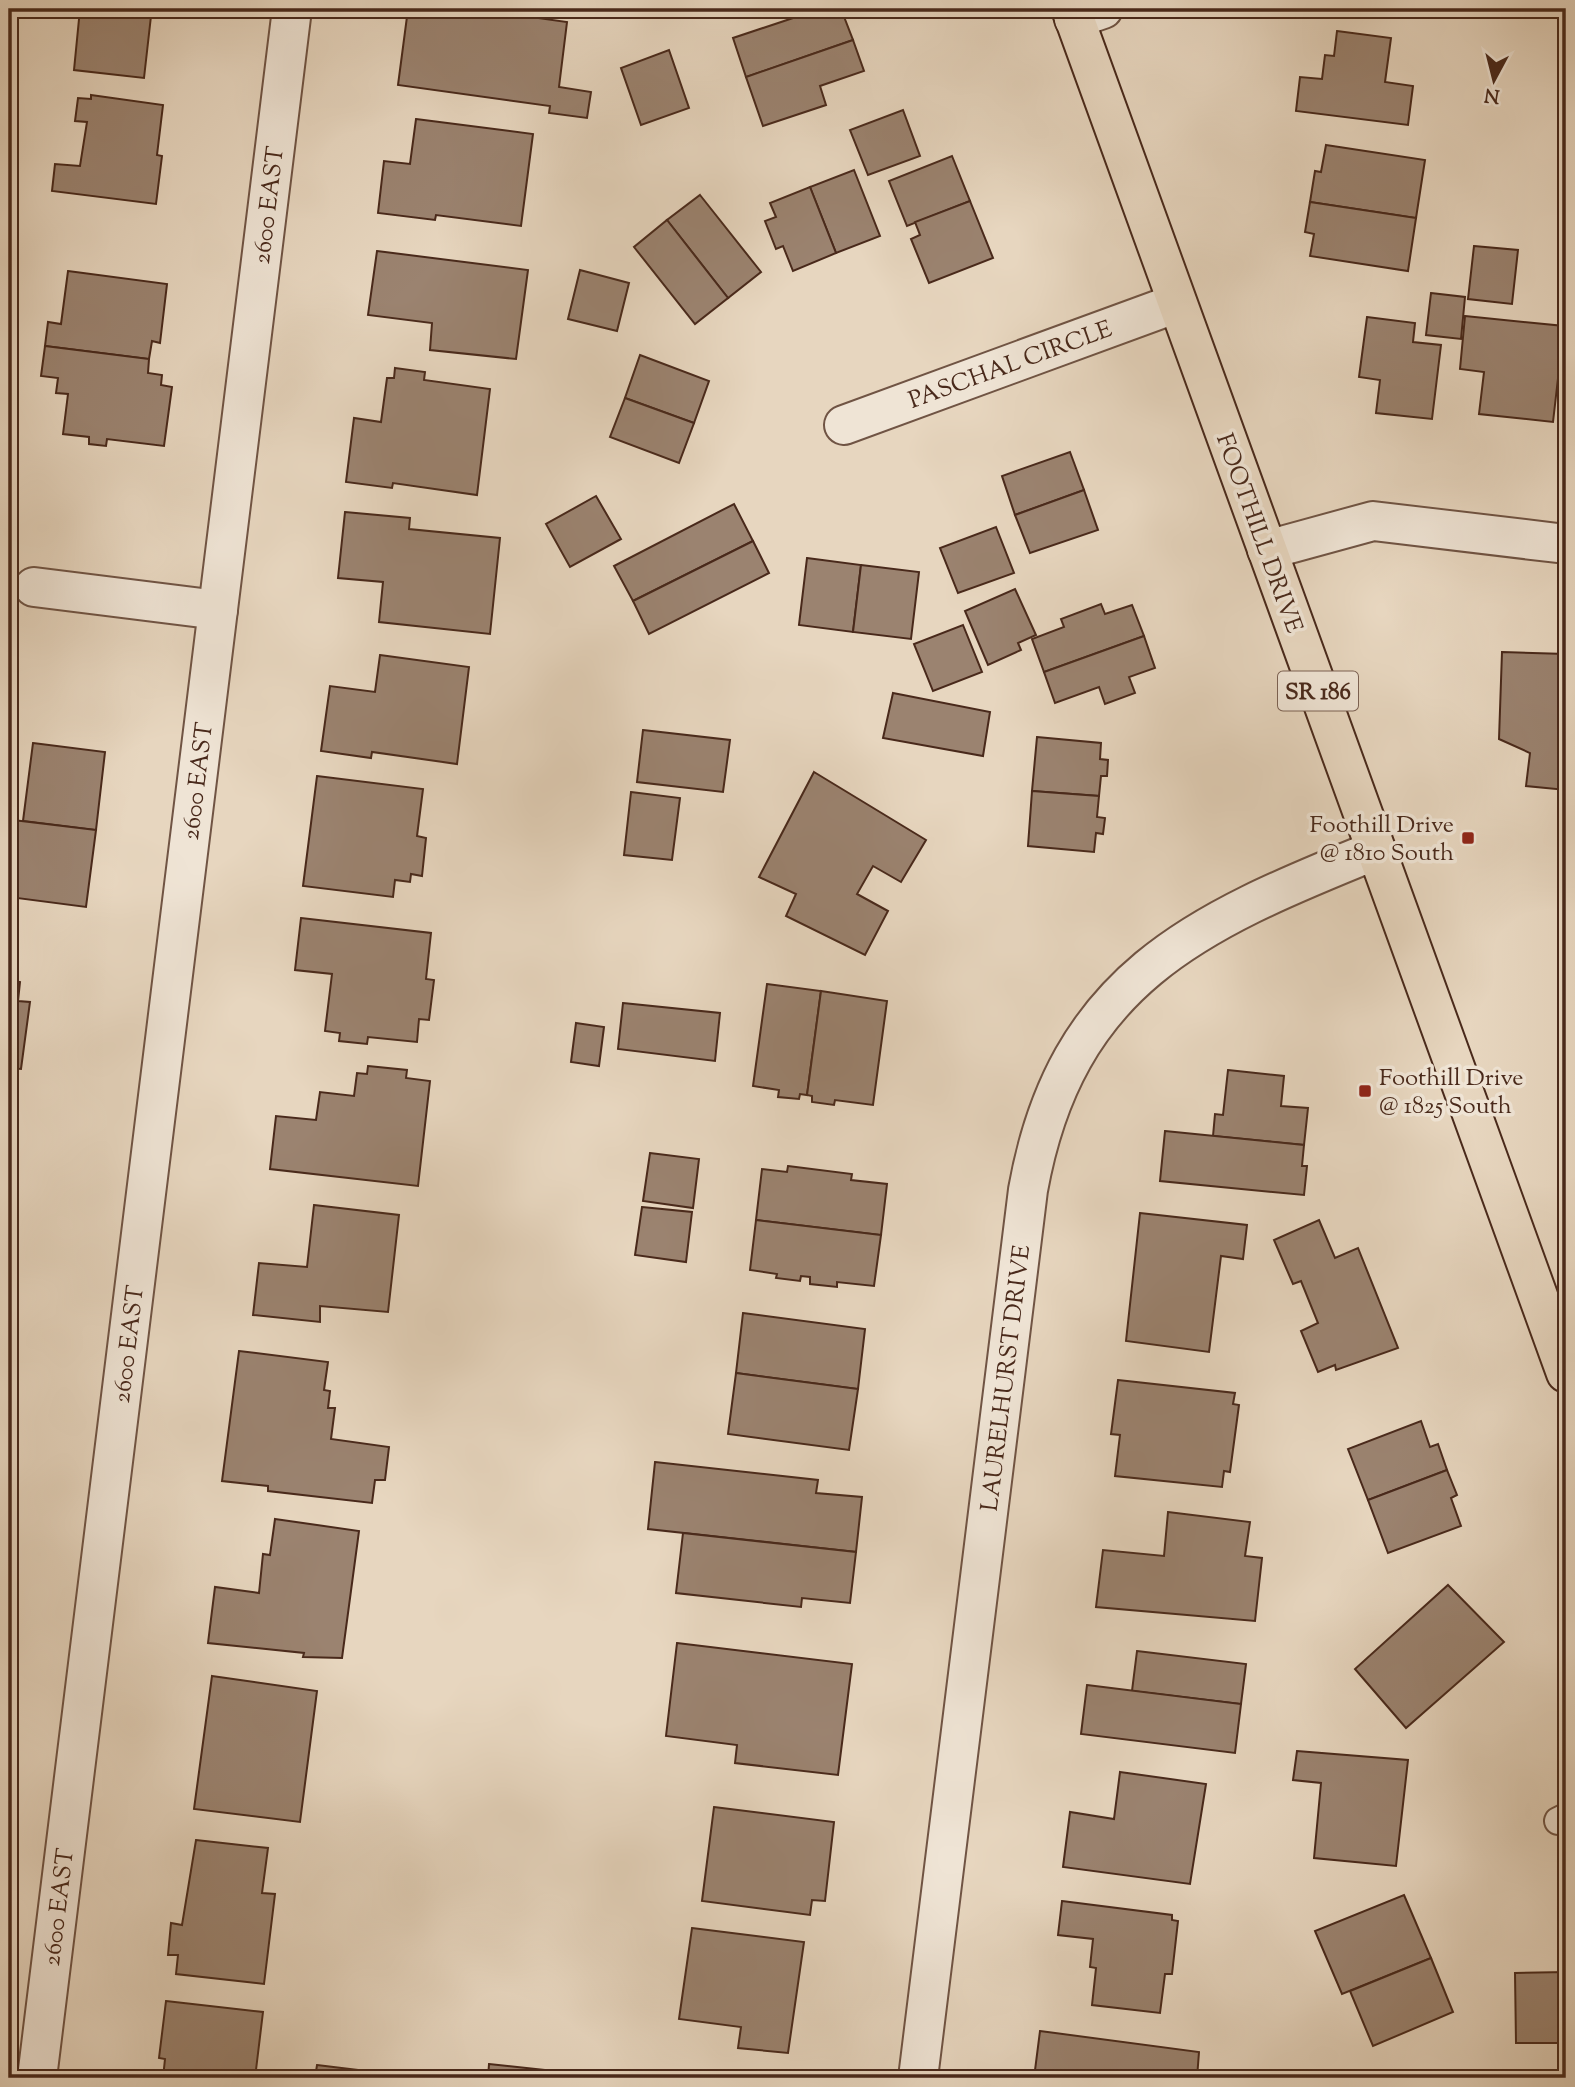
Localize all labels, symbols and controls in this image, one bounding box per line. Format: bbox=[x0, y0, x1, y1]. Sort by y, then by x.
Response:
north arrow bbox=[1460, 46, 1530, 116]
text: N bbox=[1483, 80, 1501, 109]
street label: 2600 EAST bbox=[246, 144, 294, 266]
street label: PASCHAL CIRCLE bbox=[904, 313, 1118, 419]
street label: FOOTHILL DRIVE bbox=[1206, 429, 1310, 639]
road number: SR 186 bbox=[1278, 671, 1358, 710]
street label: 2600 EAST bbox=[175, 720, 223, 842]
place label: Foothill Drive @ 1810 South bbox=[1310, 809, 1454, 871]
marker: Foothill Drive @ 1810 South bbox=[1460, 830, 1476, 846]
place label: Foothill Drive @ 1825 South bbox=[1379, 1062, 1523, 1124]
marker: Foothill Drive @ 1825 South bbox=[1357, 1083, 1373, 1099]
street label: LAURELHURST DRIVE bbox=[974, 1243, 1040, 1513]
street label: 2600 EAST bbox=[106, 1283, 154, 1405]
street label: 2600 EAST bbox=[36, 1846, 84, 1968]

